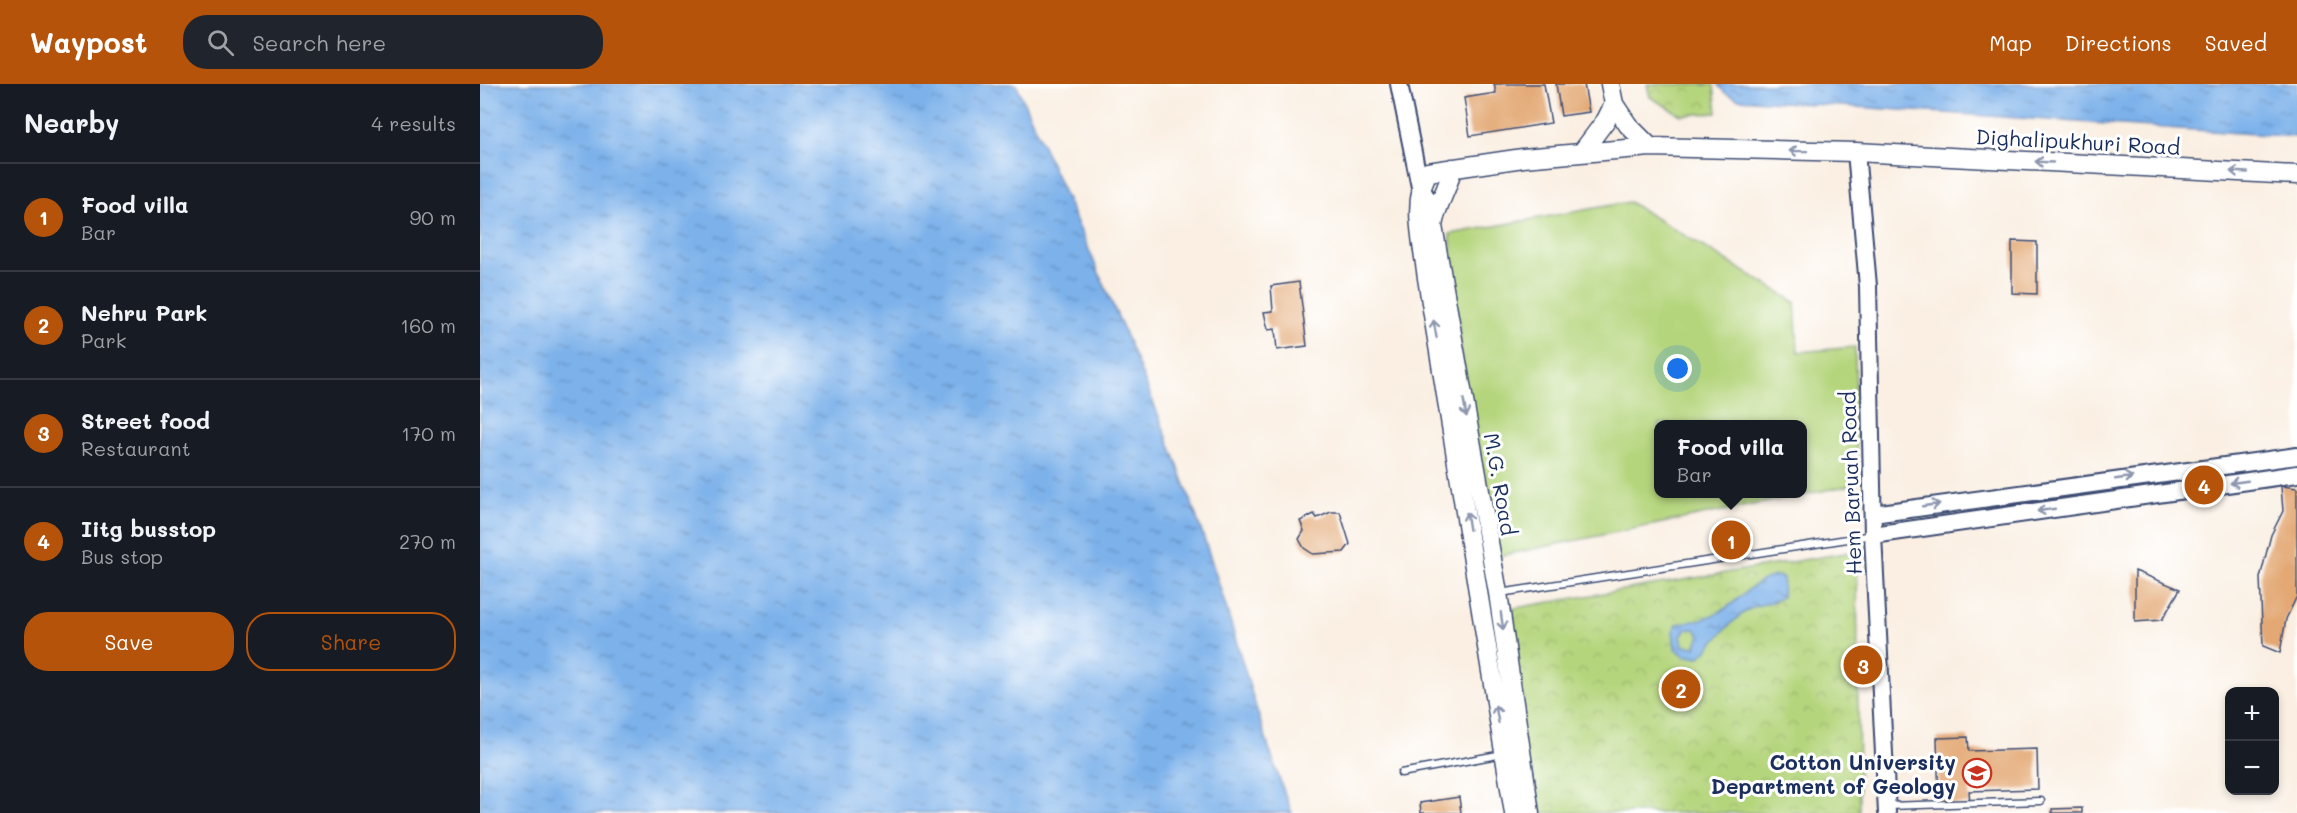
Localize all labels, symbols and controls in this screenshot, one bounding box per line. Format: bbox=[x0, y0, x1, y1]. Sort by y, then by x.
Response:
search box bbox=[183, 15, 603, 69]
text: Waypost bbox=[30, 24, 147, 60]
icon: search bbox=[204, 26, 237, 59]
text: Search here bbox=[252, 28, 386, 57]
text: Map bbox=[1989, 29, 2032, 56]
text: Directions bbox=[2065, 29, 2172, 56]
text: Saved bbox=[2205, 29, 2267, 56]
text: Nearby bbox=[24, 106, 119, 140]
text: 4 results bbox=[371, 110, 456, 136]
street label: Dighalipukhuri Road bbox=[1975, 122, 2181, 160]
one-way arrow bbox=[1788, 145, 1808, 156]
one-way arrow bbox=[2034, 156, 2054, 167]
one-way arrow bbox=[2229, 166, 2249, 177]
text: Food villa bbox=[81, 190, 188, 219]
text: 1 bbox=[39, 204, 48, 230]
text: 90 m bbox=[410, 204, 456, 230]
text: Bar bbox=[81, 219, 116, 245]
text: Nehru Park bbox=[81, 298, 207, 327]
text: 2 bbox=[38, 312, 49, 338]
text: 160 m bbox=[400, 312, 456, 338]
one-way arrow bbox=[1430, 319, 1441, 339]
text: Park bbox=[81, 327, 126, 353]
your location bbox=[1663, 354, 1692, 383]
street label: Hem Baruah Road bbox=[1833, 391, 1867, 575]
one-way arrow bbox=[1460, 398, 1471, 418]
text: Street food bbox=[81, 406, 210, 435]
text: 3 bbox=[38, 420, 50, 446]
text: 170 m bbox=[401, 420, 456, 446]
popup bbox=[1654, 420, 1807, 498]
street label: M.G. Road bbox=[1479, 431, 1523, 537]
text: Food villa bbox=[1677, 432, 1784, 461]
text: Restaurant bbox=[81, 435, 191, 461]
text: Bar bbox=[1677, 461, 1712, 487]
pin: 4 bbox=[2184, 462, 2224, 508]
one-way arrow bbox=[2113, 472, 2133, 483]
one-way arrow bbox=[2230, 476, 2250, 487]
one-way arrow bbox=[1920, 500, 1940, 511]
one-way arrow bbox=[2037, 505, 2057, 516]
one-way arrow bbox=[1462, 512, 1473, 532]
text: Iitg busstop bbox=[81, 514, 216, 543]
pin: 1 bbox=[1712, 518, 1750, 562]
text: 4 bbox=[37, 528, 50, 554]
text: 270 m bbox=[399, 528, 456, 554]
text: Bus stop bbox=[81, 543, 163, 569]
one-way arrow bbox=[1496, 611, 1507, 631]
button: Save bbox=[24, 612, 234, 671]
button: Share bbox=[246, 612, 456, 671]
pin: 3 bbox=[1844, 642, 1882, 688]
pin: 2 bbox=[1662, 666, 1700, 712]
map controls bbox=[2225, 687, 2279, 795]
button: + bbox=[2225, 687, 2279, 741]
one-way arrow bbox=[1491, 705, 1502, 724]
button: − bbox=[2225, 741, 2279, 795]
place label: Cotton University Department of Geology bbox=[1711, 748, 1956, 800]
school or university icon: Cotton University Department of Geology bbox=[1961, 757, 1993, 789]

